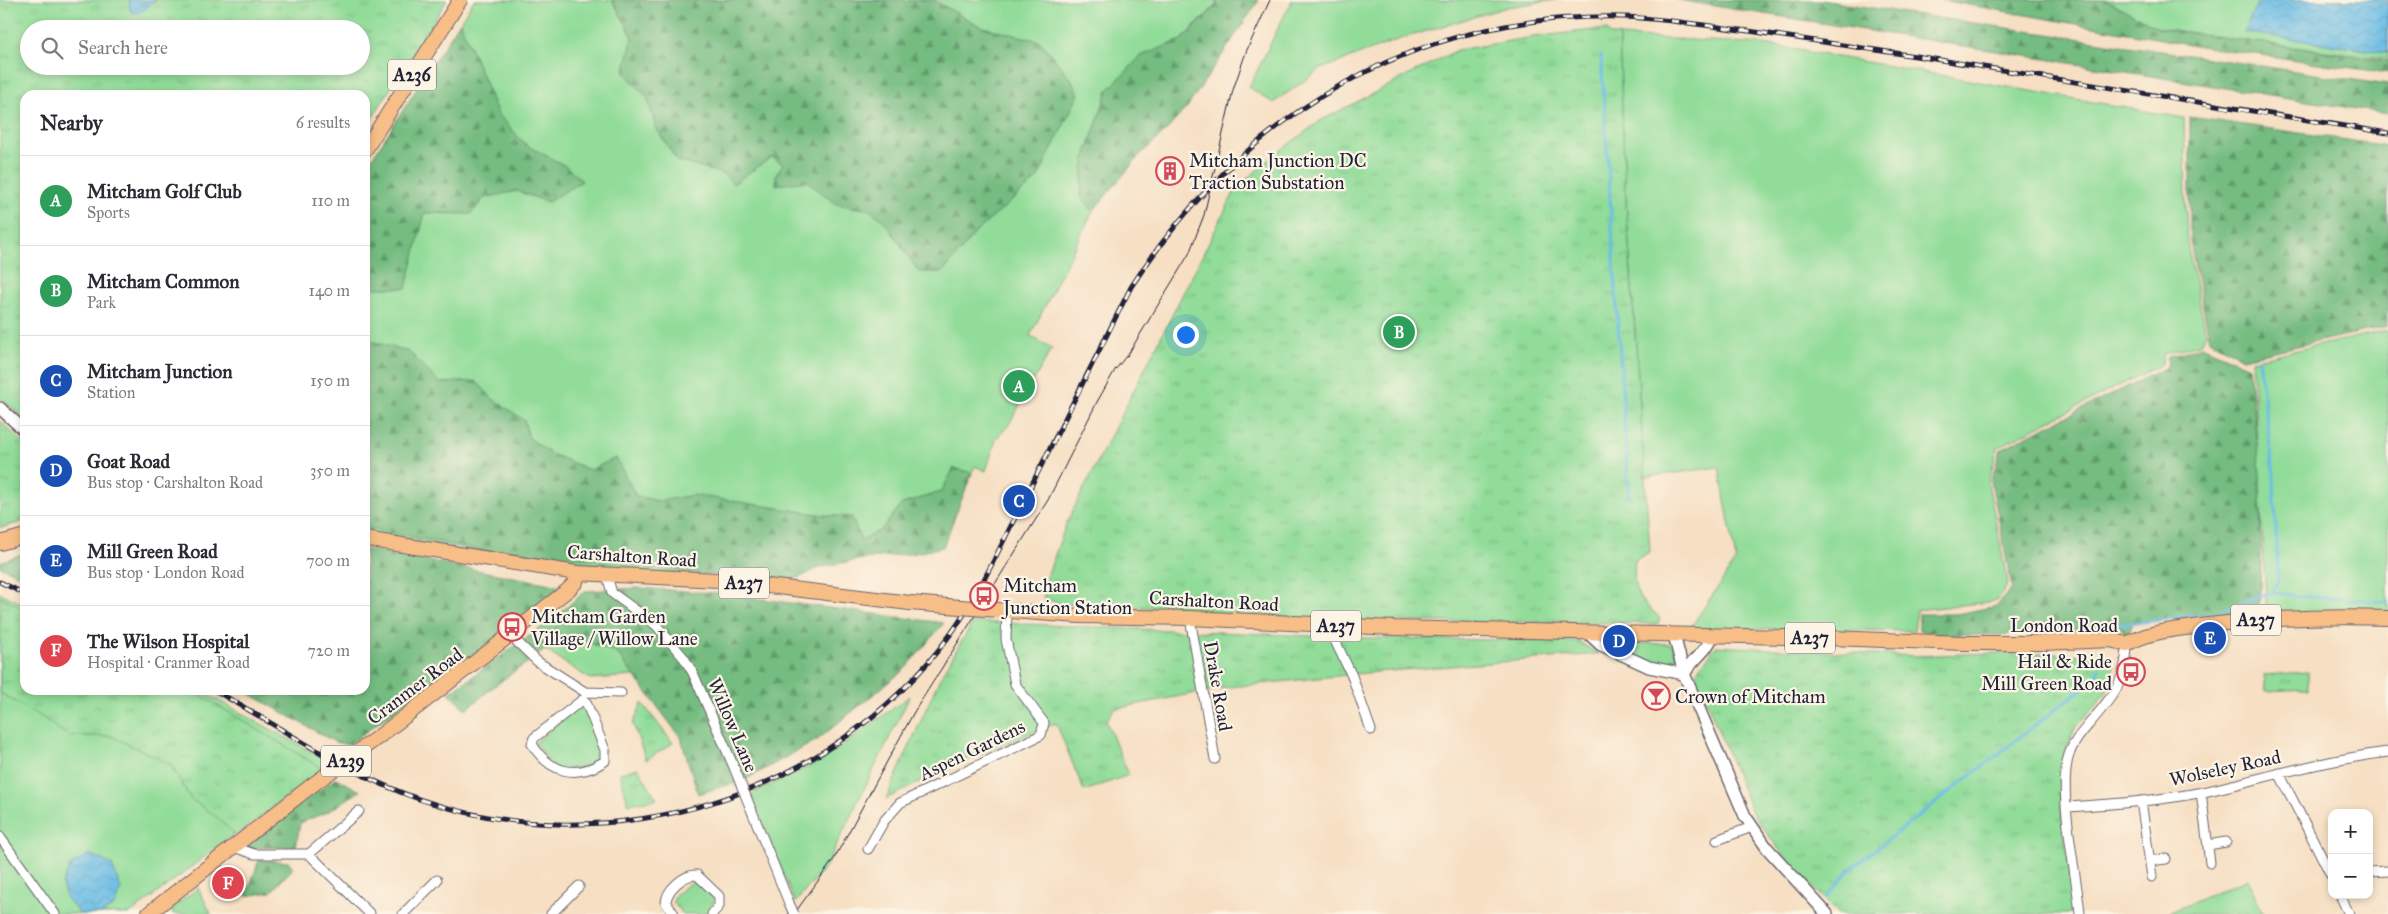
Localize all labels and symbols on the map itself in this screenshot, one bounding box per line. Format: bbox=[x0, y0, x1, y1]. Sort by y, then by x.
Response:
road number: A236 bbox=[388, 60, 436, 90]
place label: Mitcham Junction DC Traction Substation bbox=[1189, 149, 1367, 194]
building icon: Mitcham Junction DC Traction Substation bbox=[1155, 156, 1185, 186]
pin: B bbox=[1383, 313, 1415, 351]
your location bbox=[1173, 322, 1199, 348]
pin: A bbox=[1003, 367, 1035, 405]
pin: C bbox=[1003, 482, 1035, 520]
street label: Carshalton Road bbox=[566, 540, 698, 572]
road number: A237 bbox=[719, 568, 769, 598]
place label: Mitcham Junction Station bbox=[1001, 574, 1132, 620]
bus stop icon: Mitcham Junction Station bbox=[969, 581, 999, 611]
street label: Carshalton Road bbox=[1148, 586, 1280, 616]
road number: A237 bbox=[2231, 604, 2281, 636]
place label: Mitcham Garden Village / Willow Lane bbox=[530, 605, 698, 651]
road number: A237 bbox=[1311, 610, 1361, 642]
bus stop icon: Mitcham Garden Village / Willow Lane bbox=[497, 612, 527, 642]
street label: London Road bbox=[2010, 614, 2119, 637]
pin: E bbox=[2194, 619, 2226, 657]
pin: D bbox=[1603, 622, 1635, 660]
road number: A237 bbox=[1785, 622, 1835, 654]
street label: Drake Road bbox=[1199, 639, 1237, 733]
street label: Cranmer Road bbox=[363, 642, 468, 729]
place label: Hail & Ride Mill Green Road bbox=[1981, 650, 2112, 695]
bus stop icon: Hail & Ride Mill Green Road bbox=[2116, 657, 2146, 687]
street label: Willow Lane bbox=[703, 675, 763, 776]
bar icon: Crown of Mitcham bbox=[1641, 681, 1671, 711]
place label: Crown of Mitcham bbox=[1675, 685, 1826, 708]
street label: Aspen Gardens bbox=[914, 714, 1029, 786]
street label: Wolseley Road bbox=[2167, 745, 2283, 791]
road number: A239 bbox=[321, 746, 371, 776]
pin: F bbox=[212, 864, 244, 902]

